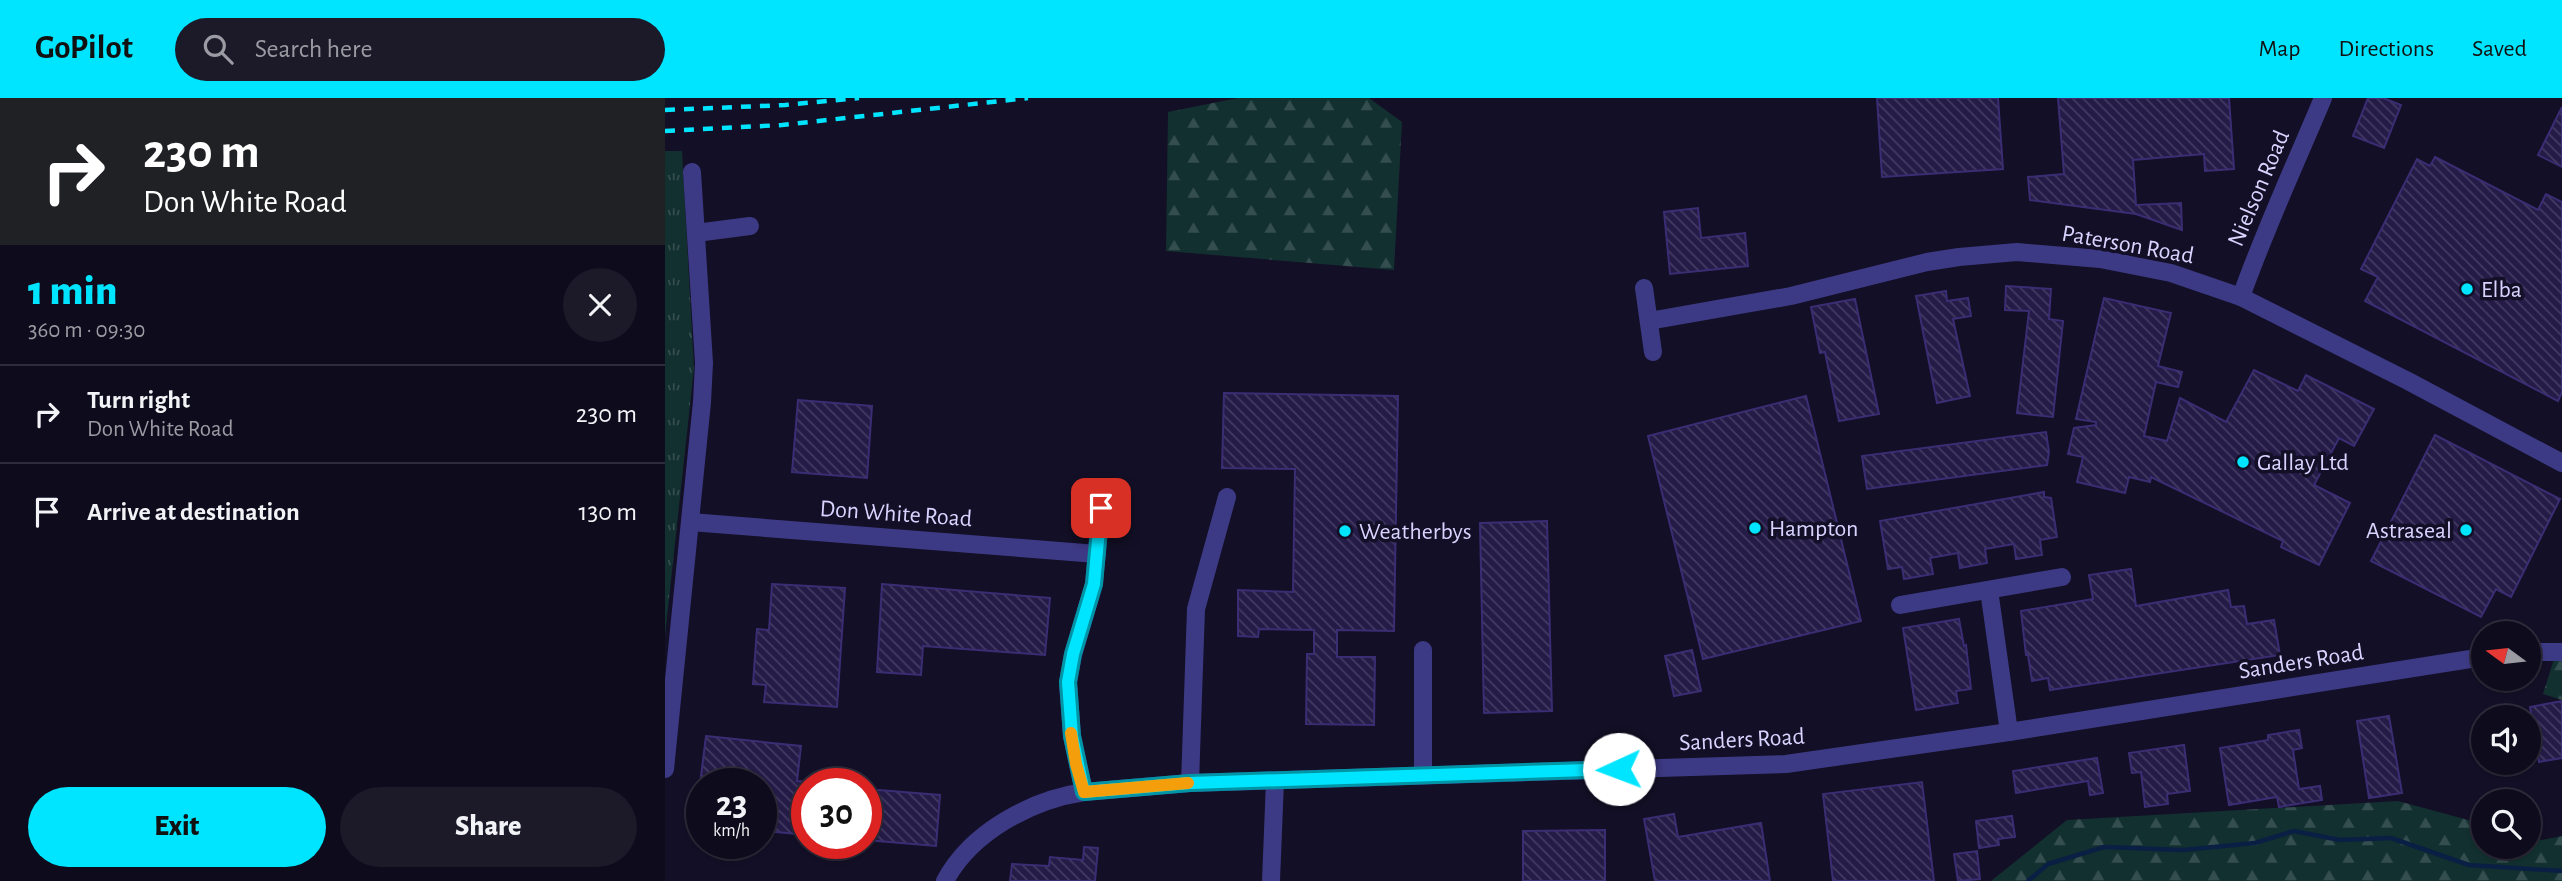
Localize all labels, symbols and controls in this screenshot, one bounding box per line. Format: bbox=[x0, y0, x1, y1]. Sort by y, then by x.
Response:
search box bbox=[175, 18, 665, 81]
icon: search bbox=[199, 30, 237, 68]
text: GoPilot bbox=[35, 32, 133, 65]
text: Search here bbox=[255, 36, 372, 62]
text: Map bbox=[2258, 37, 2300, 61]
text: Directions bbox=[2338, 37, 2434, 61]
text: Saved bbox=[2472, 37, 2527, 61]
icon: right bbox=[28, 126, 119, 217]
street label: Nielson Road bbox=[2224, 127, 2294, 250]
text: 230 m bbox=[143, 128, 260, 177]
text: Don White Road bbox=[143, 186, 347, 218]
street label: Paterson Road bbox=[2060, 222, 2196, 268]
button: close bbox=[563, 268, 637, 342]
text: 1 min bbox=[28, 270, 117, 312]
place label: Elba bbox=[2481, 278, 2522, 302]
marker: Elba bbox=[2459, 281, 2475, 297]
text: 360 m · 09:30 bbox=[28, 319, 145, 342]
text: Turn right bbox=[87, 387, 190, 413]
icon: right bbox=[28, 395, 66, 433]
text: 230 m bbox=[576, 401, 637, 427]
text: Don White Road bbox=[87, 418, 234, 441]
place label: Gallay Ltd bbox=[2257, 451, 2349, 475]
marker: Gallay Ltd bbox=[2235, 454, 2251, 470]
pin bbox=[1071, 478, 1131, 538]
icon: arrive bbox=[1082, 489, 1120, 527]
icon: arrive bbox=[28, 493, 66, 531]
street label: Don White Road bbox=[819, 497, 973, 531]
text: Arrive at destination bbox=[87, 499, 300, 525]
text: 130 m bbox=[579, 499, 637, 525]
place label: Hampton bbox=[1769, 517, 1858, 541]
place label: Astraseal bbox=[2366, 519, 2452, 543]
place label: Weatherbys bbox=[1359, 520, 1472, 544]
marker: Hampton bbox=[1747, 520, 1763, 536]
marker: Astraseal bbox=[2458, 522, 2474, 538]
marker: Weatherbys bbox=[1337, 523, 1353, 539]
north arrow bbox=[2471, 621, 2541, 691]
map controls bbox=[2471, 621, 2541, 859]
street label: Sanders Road bbox=[2237, 640, 2365, 684]
button: sound bbox=[2471, 705, 2541, 775]
street label: Sanders Road bbox=[1679, 725, 1806, 755]
position arrow bbox=[1582, 732, 1656, 806]
speed limit sign: 30 bbox=[791, 768, 882, 859]
button: Exit bbox=[28, 787, 326, 867]
button: Share bbox=[340, 787, 637, 867]
text: 23 bbox=[716, 787, 747, 822]
button: search bbox=[2471, 789, 2541, 859]
text: km/h bbox=[713, 822, 750, 840]

